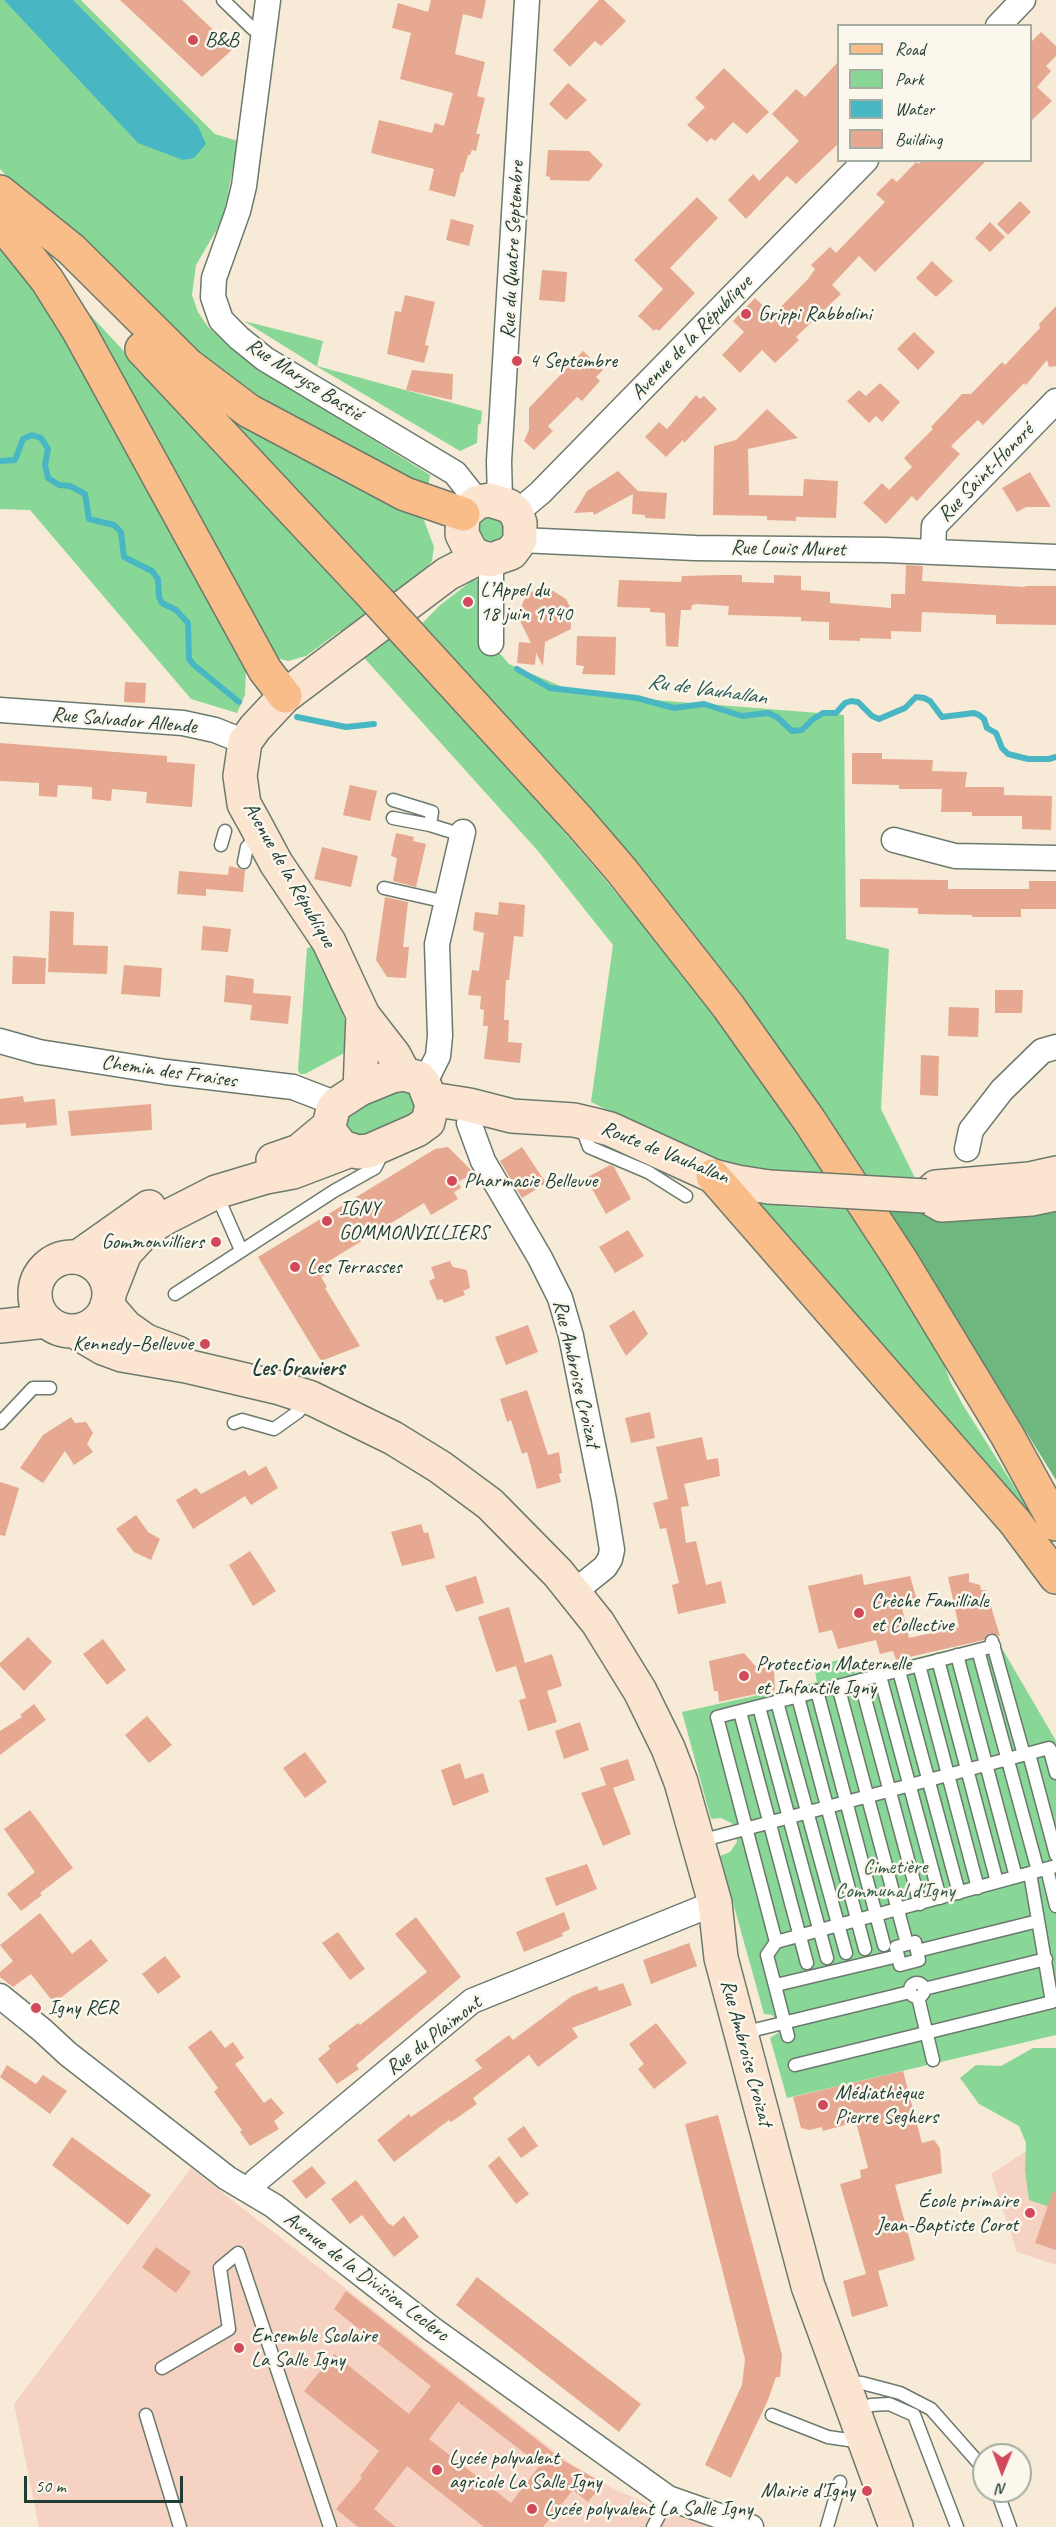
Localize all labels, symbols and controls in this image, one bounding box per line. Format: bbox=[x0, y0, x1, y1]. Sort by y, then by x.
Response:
legend bbox=[837, 24, 1032, 162]
place label: B&B bbox=[205, 27, 239, 53]
marker: B&B bbox=[186, 33, 200, 47]
text: Road bbox=[895, 38, 925, 60]
text: Park bbox=[895, 68, 924, 90]
text: Water bbox=[895, 98, 934, 120]
text: Building bbox=[895, 128, 942, 150]
street label: Rue du Quatre Septembre bbox=[496, 160, 530, 340]
street label: Avenue de la République bbox=[626, 270, 758, 406]
place label: Grippi Rabbolini bbox=[758, 301, 871, 327]
marker: Grippi Rabbolini bbox=[739, 307, 753, 321]
street label: Rue Maryse Bastié bbox=[241, 333, 367, 427]
place label: 4 Septembre bbox=[529, 348, 617, 374]
marker: 4 Septembre bbox=[510, 354, 524, 368]
street label: Rue Saint-Honoré bbox=[933, 419, 1039, 527]
street label: Rue Louis Muret bbox=[730, 535, 846, 563]
place label: L’Appel du 18 juin 1940 bbox=[480, 577, 572, 627]
marker: L’Appel du 18 juin 1940 bbox=[461, 595, 475, 609]
water label: Ru de Vauhallan bbox=[646, 669, 768, 711]
street label: Rue Salvador Allende bbox=[50, 702, 198, 740]
street label: Avenue de la République bbox=[237, 798, 341, 952]
street label: Chemin des Fraises bbox=[100, 1050, 238, 1094]
street label: Route de Vauhallan bbox=[597, 1116, 733, 1190]
place label: Pharmacie Bellevue bbox=[464, 1168, 597, 1194]
marker: Pharmacie Bellevue bbox=[445, 1174, 459, 1188]
place label: IGNY GOMMONVILLIERS bbox=[339, 1196, 488, 1246]
marker: IGNY GOMMONVILLIERS bbox=[320, 1214, 334, 1228]
place label: Gommonvilliers bbox=[101, 1229, 204, 1255]
marker: Gommonvilliers bbox=[209, 1235, 223, 1249]
place label: Les Terrasses bbox=[307, 1254, 401, 1280]
marker: Les Terrasses bbox=[288, 1260, 302, 1274]
street label: Rue Ambroise Croizat bbox=[547, 1298, 605, 1450]
place label: Kennedy–Bellevue bbox=[73, 1331, 193, 1357]
marker: Kennedy–Bellevue bbox=[198, 1337, 212, 1351]
district label: Les Graviers bbox=[252, 1356, 344, 1382]
place label: Crèche Familliale et Collective bbox=[871, 1588, 989, 1638]
marker: Crèche Familliale et Collective bbox=[852, 1606, 866, 1620]
place label: Protection Maternelle et Infantile Igny bbox=[756, 1651, 911, 1701]
marker: Protection Maternelle et Infantile Igny bbox=[737, 1669, 751, 1683]
park label: Cimetière Communal d'Igny bbox=[835, 1854, 955, 1904]
street label: Rue Ambroise Croizat bbox=[714, 1977, 778, 2129]
street label: Rue du Plaimont bbox=[381, 1991, 487, 2081]
place label: Igny RER bbox=[48, 1995, 118, 2021]
marker: Igny RER bbox=[29, 2001, 43, 2015]
place label: Médiathèque Pierre Seghers bbox=[835, 2080, 938, 2130]
marker: Médiathèque Pierre Seghers bbox=[816, 2098, 830, 2112]
place label: École primaire Jean-Baptiste Corot bbox=[876, 2188, 1018, 2238]
marker: École primaire Jean-Baptiste Corot bbox=[1023, 2206, 1037, 2220]
street label: Avenue de la Division Leclerc bbox=[278, 2207, 454, 2347]
place label: Ensemble Scolaire La Salle Igny bbox=[251, 2323, 377, 2373]
marker: Ensemble Scolaire La Salle Igny bbox=[232, 2341, 246, 2355]
north arrow bbox=[972, 2443, 1032, 2503]
place label: Lycée polyvalent agricole La Salle Igny bbox=[449, 2445, 601, 2495]
marker: Lycée polyvalent agricole La Salle Igny bbox=[430, 2463, 444, 2477]
scale bar bbox=[27, 2464, 186, 2502]
text: 50 m bbox=[35, 2475, 66, 2497]
place label: Mairie d'Igny bbox=[760, 2478, 855, 2504]
text: N bbox=[997, 2479, 1007, 2499]
marker: Mairie d'Igny bbox=[860, 2484, 874, 2498]
place label: Lycée polyvalent La Salle Igny bbox=[544, 2496, 753, 2522]
marker: Lycée polyvalent La Salle Igny bbox=[525, 2502, 539, 2516]

